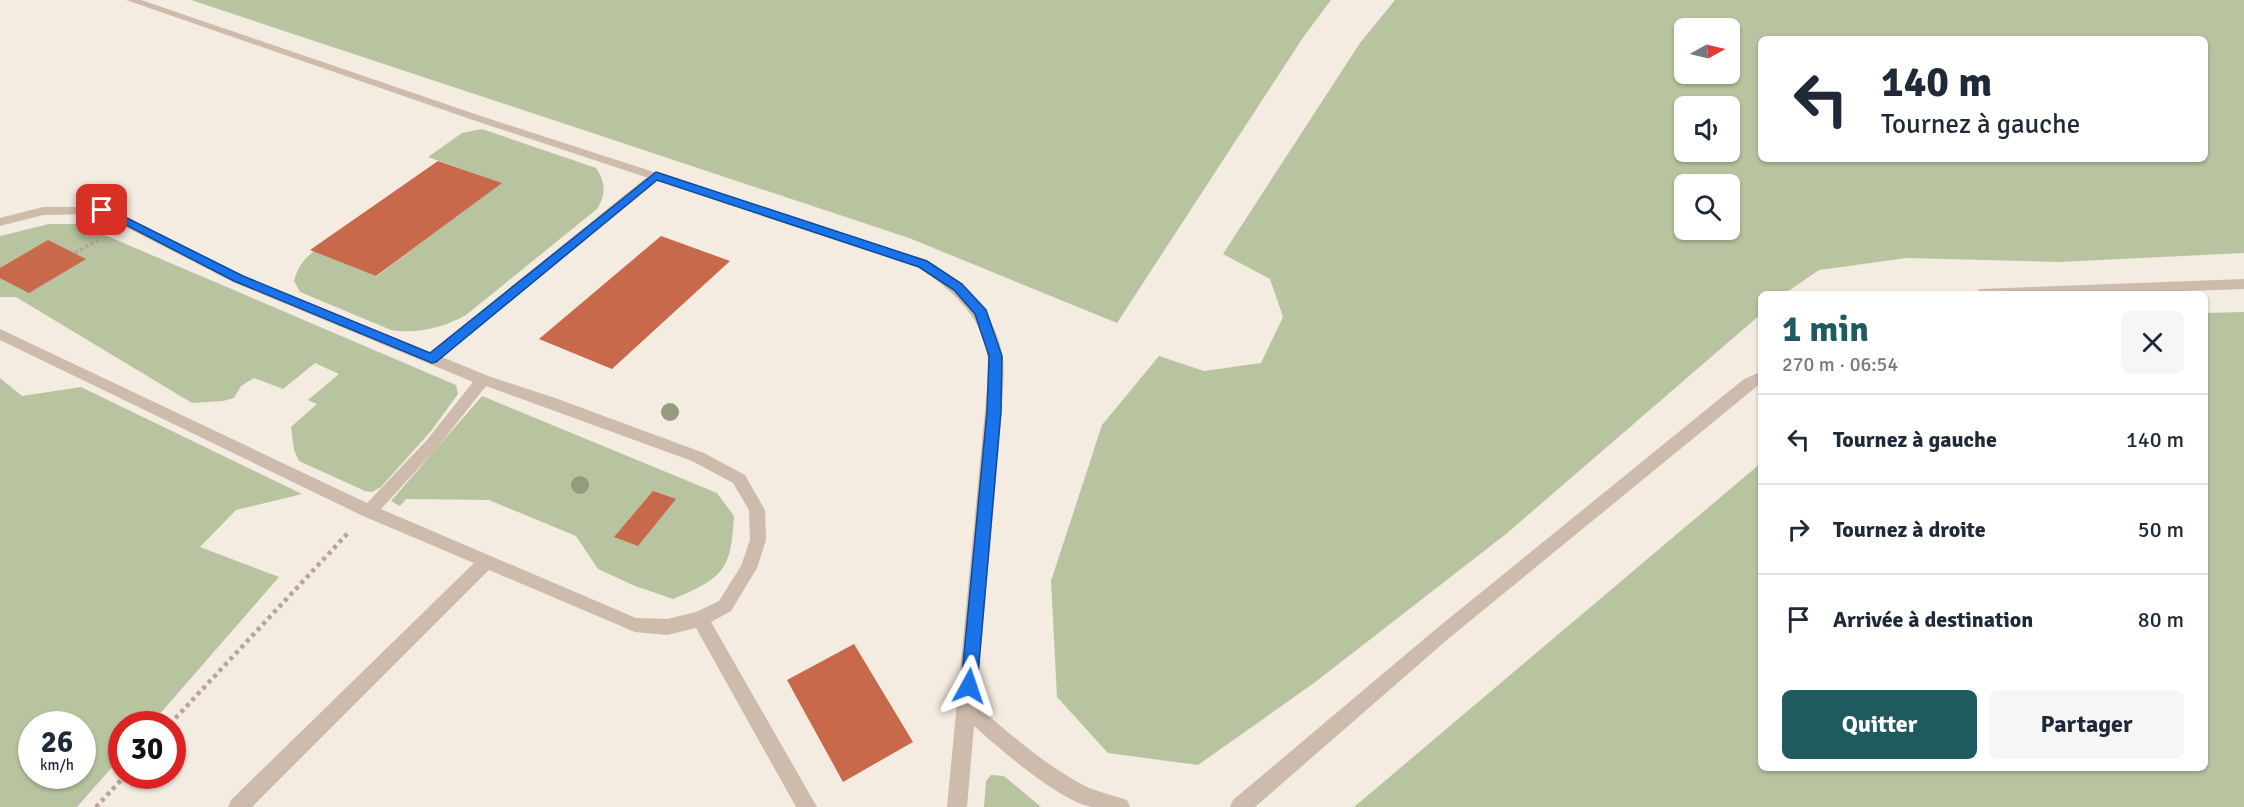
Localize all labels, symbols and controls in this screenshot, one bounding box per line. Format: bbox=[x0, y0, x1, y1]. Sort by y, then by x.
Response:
north arrow bbox=[1674, 18, 1740, 84]
map controls bbox=[1674, 18, 1740, 240]
text: 140 m bbox=[1881, 57, 1992, 108]
icon: left bbox=[1782, 60, 1860, 138]
button: sound bbox=[1674, 96, 1740, 162]
text: Tournez à gauche bbox=[1881, 108, 2080, 141]
button: search bbox=[1674, 174, 1740, 240]
pin bbox=[76, 184, 127, 235]
icon: arrive bbox=[85, 193, 118, 226]
text: 1 min bbox=[1782, 307, 1869, 352]
button: close bbox=[2121, 311, 2184, 374]
text: 270 m · 06:54 bbox=[1782, 352, 1898, 377]
icon: left bbox=[1782, 423, 1815, 456]
text: Tournez à gauche bbox=[1833, 426, 1997, 453]
text: 140 m bbox=[2126, 426, 2184, 453]
icon: right bbox=[1782, 513, 1815, 546]
text: Tournez à droite bbox=[1833, 516, 1986, 543]
text: 50 m bbox=[2138, 516, 2184, 543]
icon: arrive bbox=[1782, 603, 1815, 636]
text: Arrivée à destination bbox=[1833, 606, 2033, 633]
text: 80 m bbox=[2138, 606, 2184, 633]
position arrow bbox=[937, 654, 1001, 718]
button: Quitter bbox=[1782, 690, 1977, 759]
button: Partager bbox=[1989, 690, 2184, 759]
speed limit sign: 30 bbox=[108, 711, 186, 789]
text: 26 bbox=[41, 724, 73, 761]
text: km/h bbox=[40, 756, 74, 774]

